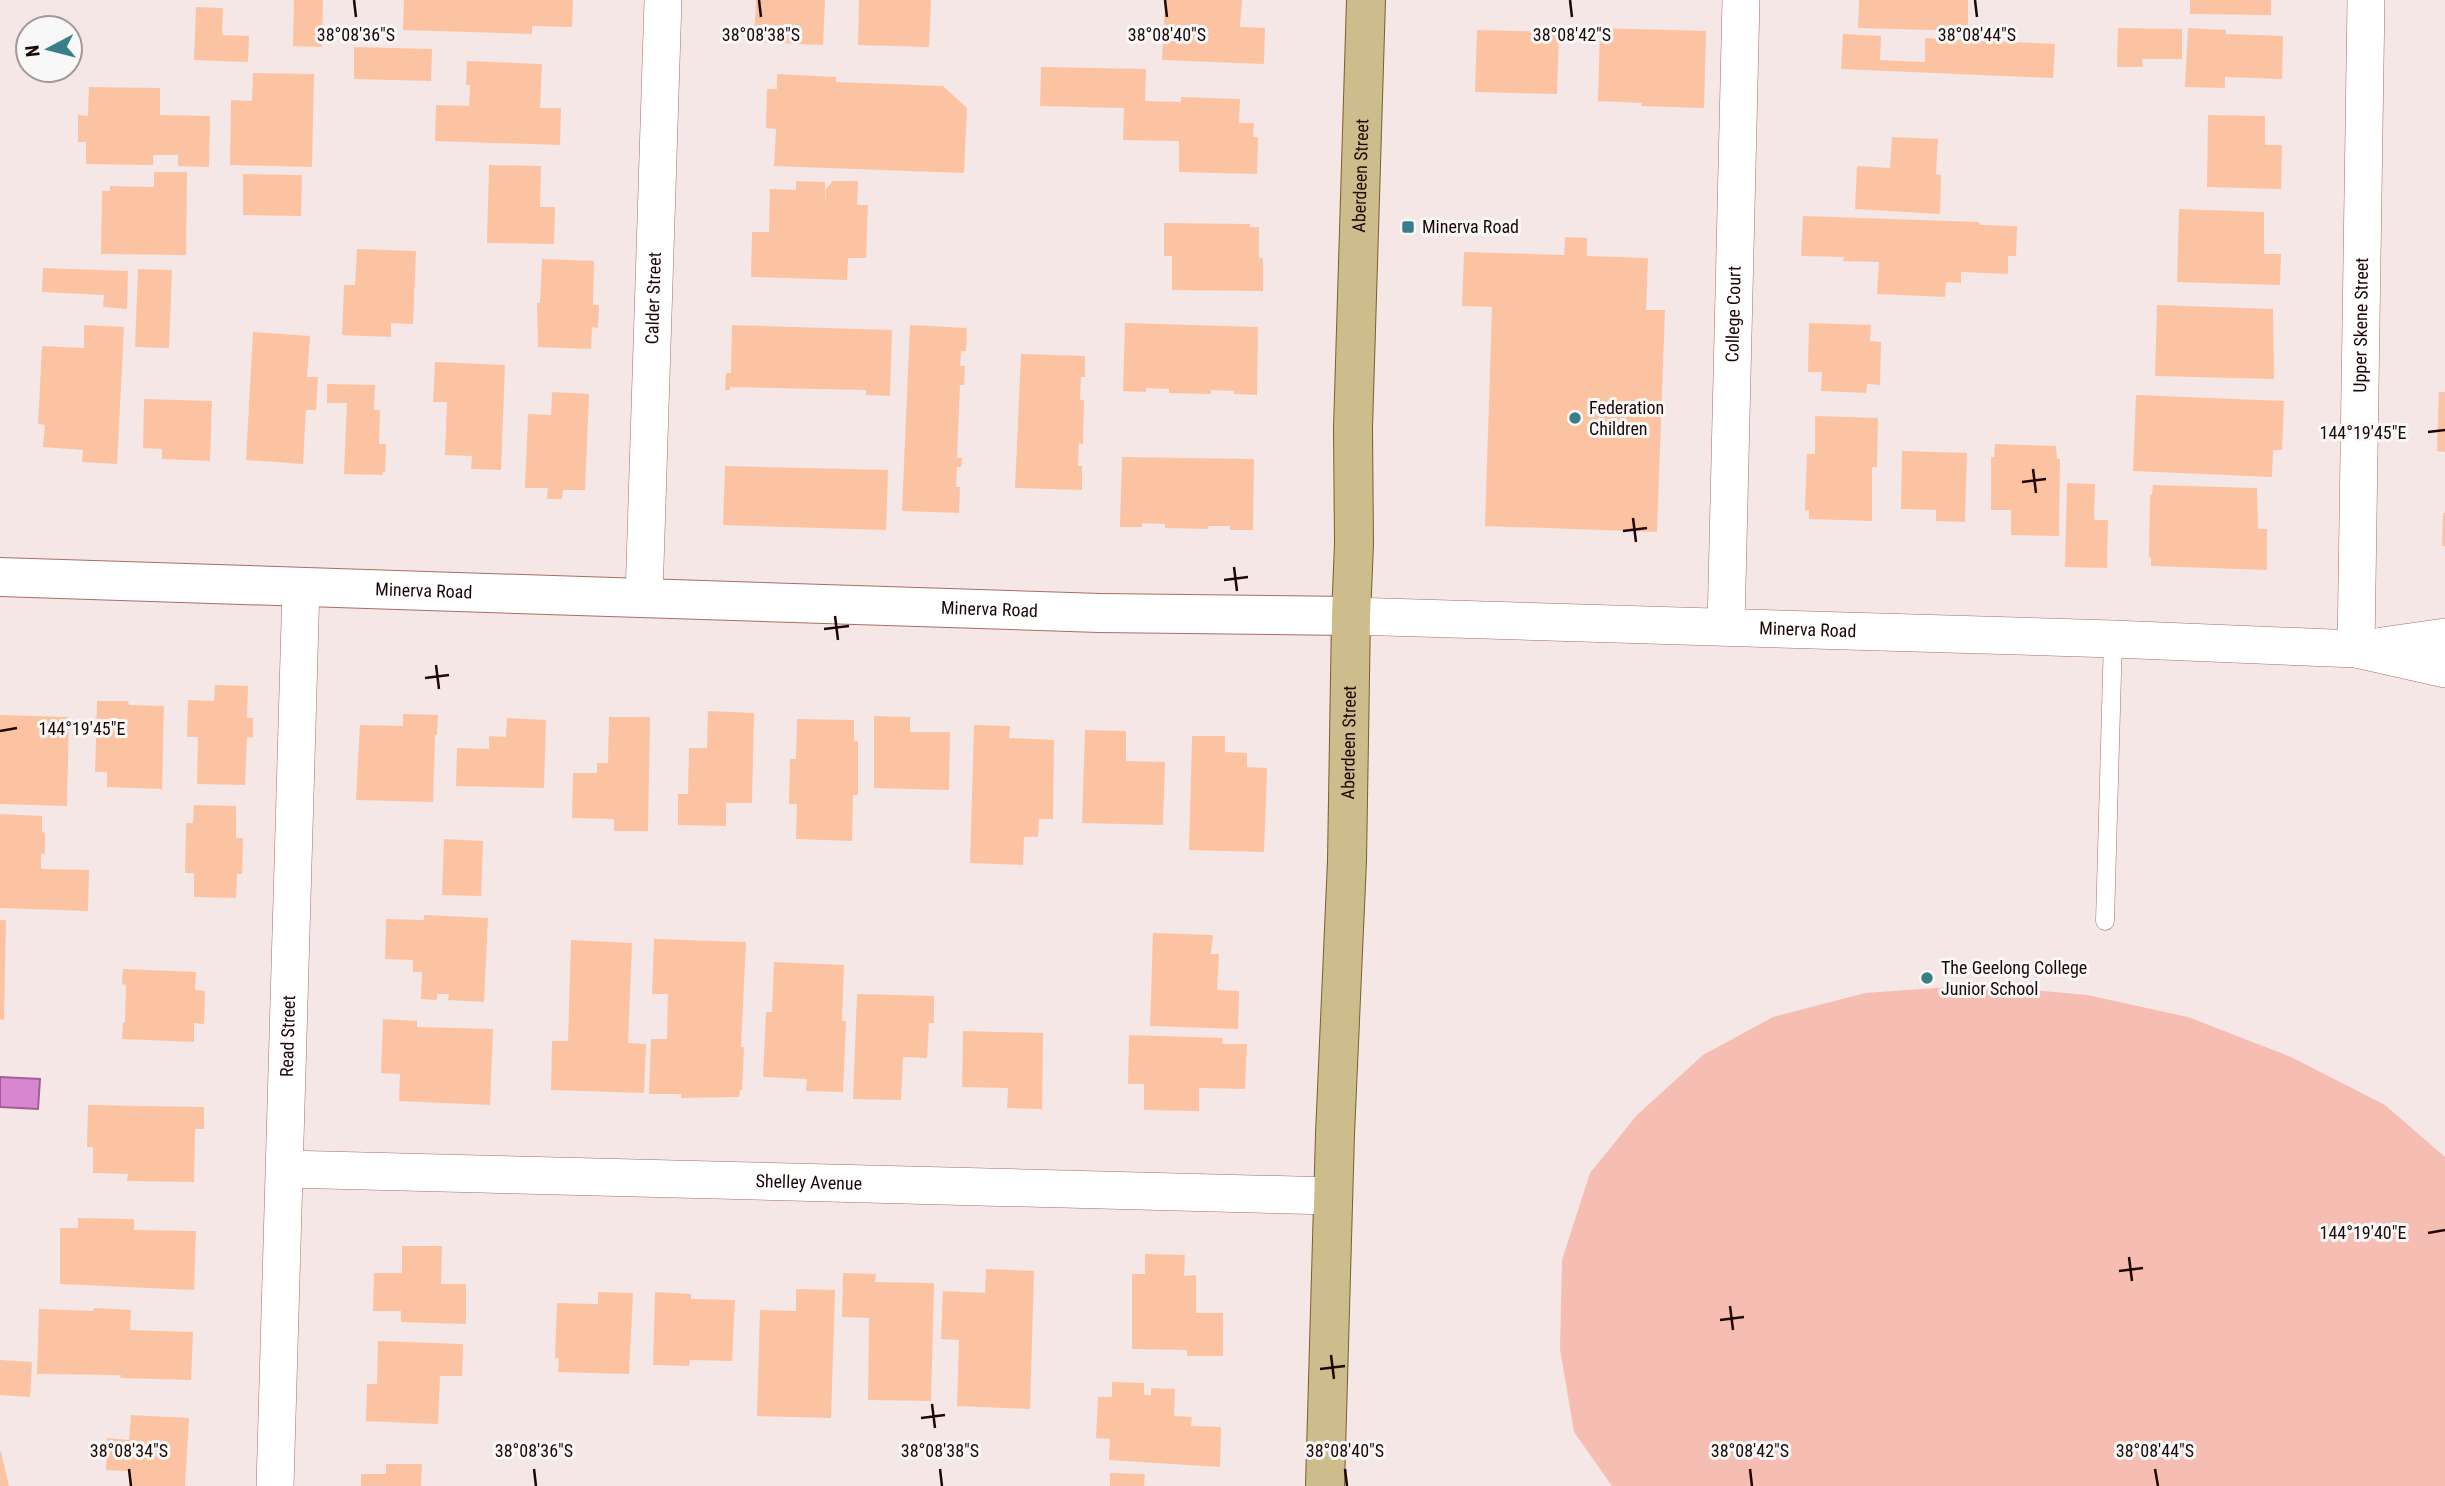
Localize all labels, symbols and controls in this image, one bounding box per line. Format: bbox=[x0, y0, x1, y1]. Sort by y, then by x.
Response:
north arrow bbox=[14, 14, 84, 84]
text: 38°08'36"S bbox=[317, 24, 395, 45]
text: 38°08'38"S bbox=[722, 24, 800, 45]
text: 38°08'40"S bbox=[1128, 24, 1206, 45]
text: 38°08'42"S bbox=[1533, 24, 1611, 45]
text: 38°08'44"S bbox=[1938, 24, 2016, 45]
text: N bbox=[20, 44, 45, 58]
street label: Aberdeen Street bbox=[1348, 118, 1372, 233]
place label: Minerva Road bbox=[1422, 216, 1519, 237]
marker: Minerva Road bbox=[1400, 219, 1416, 235]
street label: Calder Street bbox=[641, 252, 665, 345]
street label: Upper Skene Street bbox=[2349, 257, 2372, 393]
street label: College Court bbox=[1721, 265, 1745, 363]
place label: Federation Children bbox=[1589, 397, 1664, 439]
marker: Federation Children bbox=[1567, 410, 1583, 426]
text: 144°19'45"E bbox=[2320, 422, 2406, 443]
street label: Minerva Road bbox=[375, 578, 473, 602]
street label: Minerva Road bbox=[941, 597, 1038, 621]
street label: Minerva Road bbox=[1759, 617, 1857, 641]
street label: Aberdeen Street bbox=[1337, 685, 1360, 800]
text: 144°19'45"E bbox=[39, 718, 125, 739]
place label: The Geelong College Junior School bbox=[1941, 957, 2087, 999]
marker: The Geelong College Junior School bbox=[1919, 970, 1935, 986]
street label: Read Street bbox=[276, 995, 299, 1077]
street label: Shelley Avenue bbox=[755, 1170, 862, 1194]
text: 144°19'40"E bbox=[2320, 1222, 2406, 1243]
text: 38°08'34"S bbox=[90, 1440, 168, 1461]
text: 38°08'36"S bbox=[495, 1440, 573, 1461]
text: 38°08'38"S bbox=[901, 1440, 979, 1461]
text: 38°08'40"S bbox=[1306, 1440, 1384, 1461]
text: 38°08'42"S bbox=[1711, 1440, 1789, 1461]
text: 38°08'44"S bbox=[2116, 1440, 2194, 1461]

